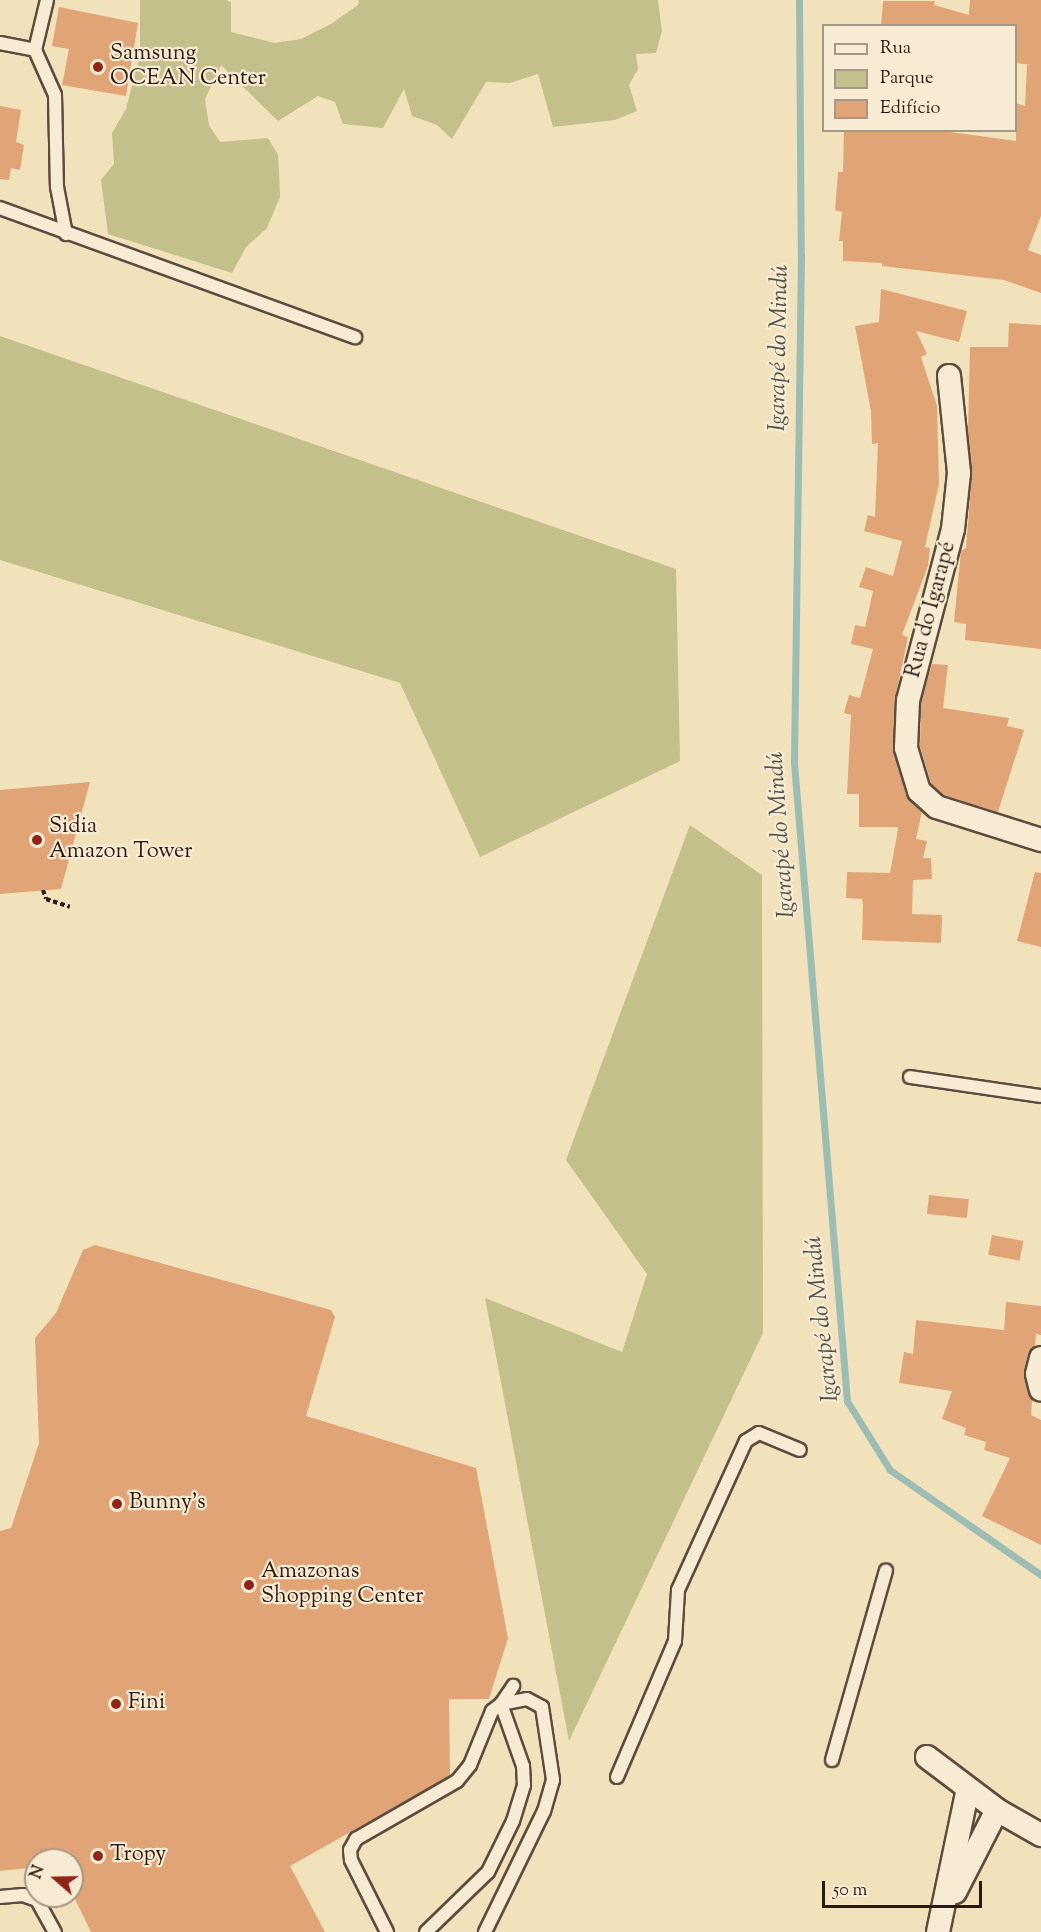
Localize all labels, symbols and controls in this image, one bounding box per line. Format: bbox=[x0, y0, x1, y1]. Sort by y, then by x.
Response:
legend bbox=[822, 24, 1017, 132]
text: Rua bbox=[880, 36, 911, 62]
place label: Samsung OCEAN Center bbox=[110, 41, 266, 92]
marker: Samsung OCEAN Center bbox=[91, 60, 105, 74]
text: Parque bbox=[880, 66, 933, 92]
text: Edifício bbox=[880, 96, 940, 122]
water label: Igarapé do Mindú bbox=[764, 264, 796, 432]
street label: Rua do Igarapé bbox=[901, 539, 963, 681]
water label: Igarapé do Mindú bbox=[762, 751, 802, 919]
place label: Sidia Amazon Tower bbox=[49, 814, 192, 866]
marker: Sidia Amazon Tower bbox=[30, 833, 44, 847]
water label: Igarapé do Mindú bbox=[800, 1235, 846, 1403]
place label: Bunny's bbox=[129, 1491, 206, 1517]
marker: Bunny's bbox=[110, 1497, 124, 1511]
place label: Amazonas Shopping Center bbox=[261, 1559, 423, 1610]
marker: Amazonas Shopping Center bbox=[242, 1578, 256, 1592]
place label: Fini bbox=[128, 1691, 165, 1717]
marker: Fini bbox=[109, 1697, 123, 1711]
place label: Tropy bbox=[110, 1843, 166, 1869]
north arrow bbox=[24, 1848, 84, 1908]
marker: Tropy bbox=[91, 1849, 105, 1863]
text: N bbox=[26, 1862, 51, 1882]
scale bar bbox=[825, 1869, 986, 1907]
text: 50 m bbox=[833, 1878, 867, 1904]

